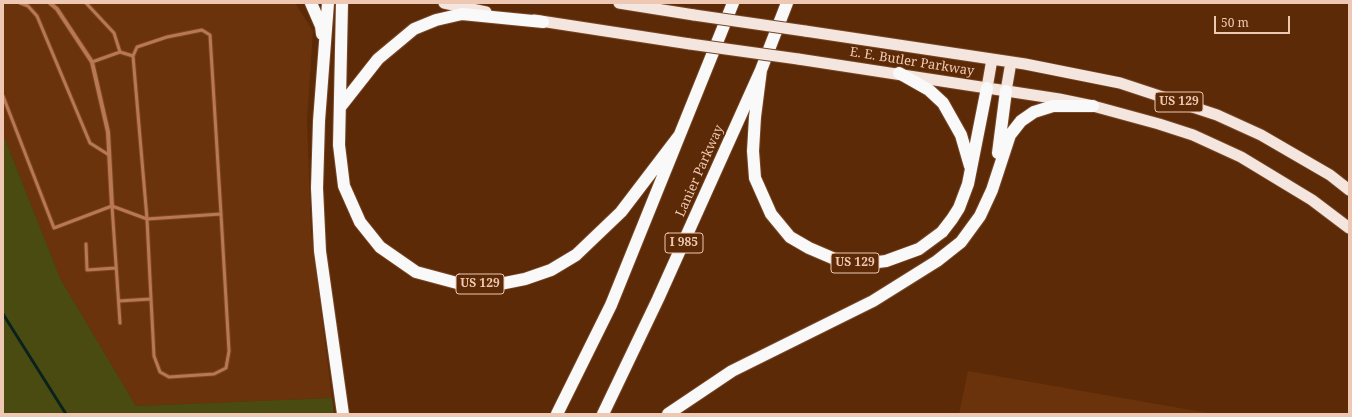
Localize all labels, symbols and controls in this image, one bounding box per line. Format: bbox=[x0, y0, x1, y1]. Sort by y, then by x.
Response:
scale bar bbox=[1216, 8, 1292, 34]
text: 50 m bbox=[1221, 14, 1249, 31]
street label: E. E. Butler Parkway bbox=[849, 44, 975, 80]
road number: US 129 bbox=[1155, 92, 1203, 112]
street label: Lanier Parkway bbox=[673, 123, 727, 219]
road number: I 985 bbox=[665, 233, 703, 253]
road number: US 129 bbox=[831, 253, 879, 273]
road number: US 129 bbox=[456, 274, 504, 294]

